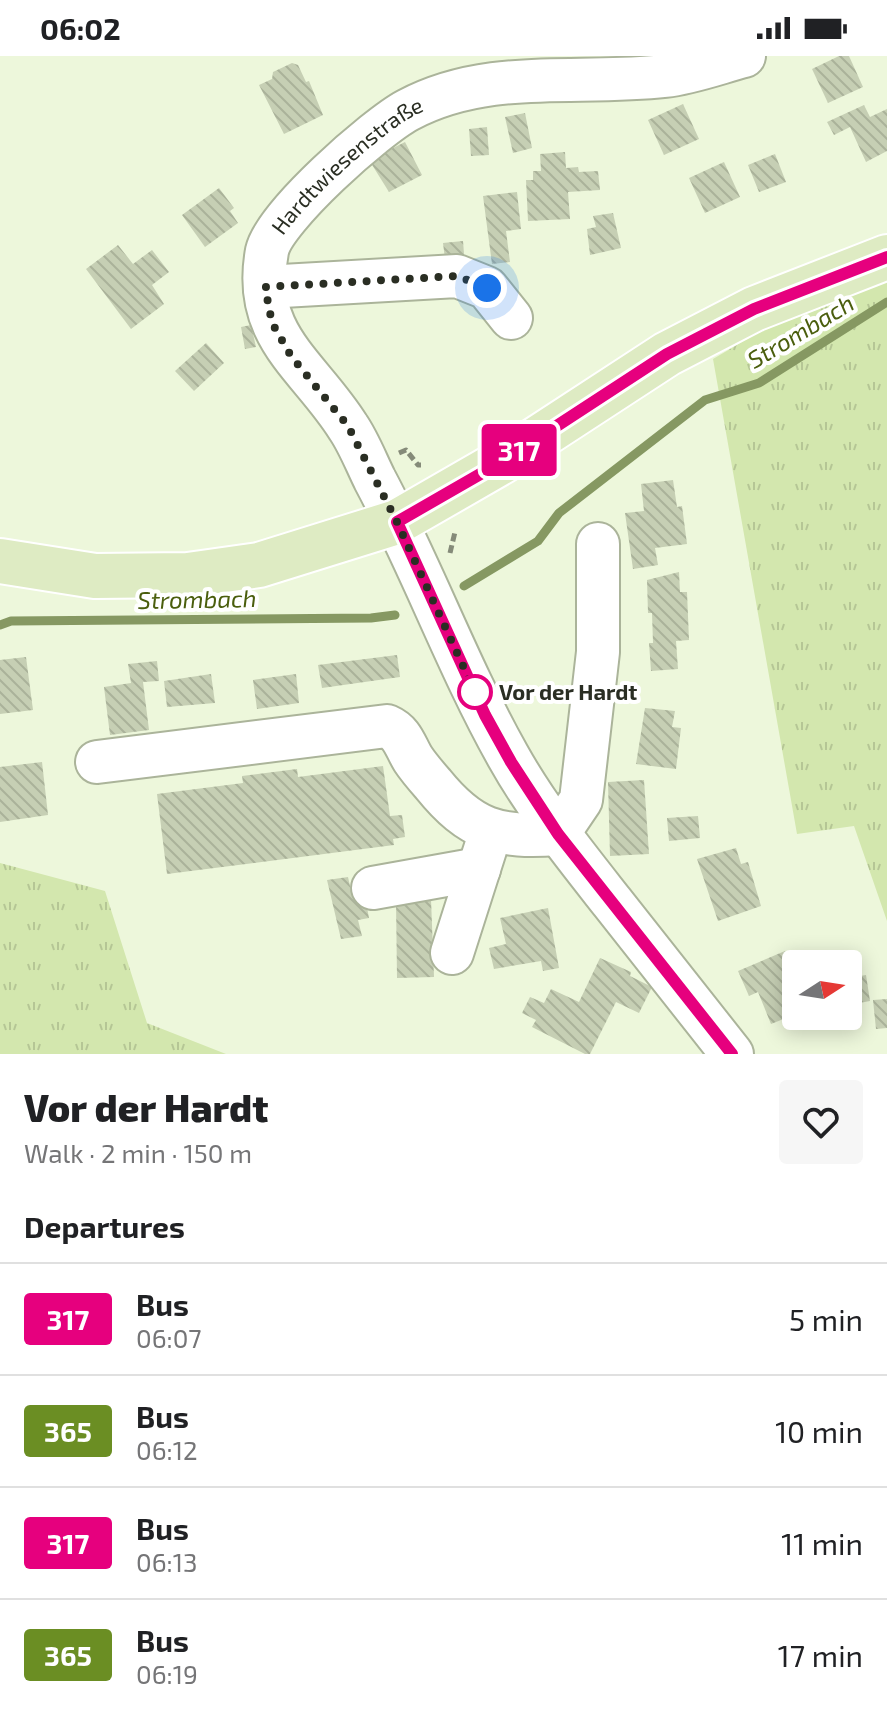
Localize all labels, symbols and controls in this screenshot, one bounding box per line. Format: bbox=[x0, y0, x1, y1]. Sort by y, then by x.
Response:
text: 06:02 bbox=[40, 10, 121, 46]
street label: Hardtwiesenstraße bbox=[265, 91, 427, 239]
your location bbox=[467, 268, 507, 308]
water label: Strombach bbox=[742, 288, 859, 374]
line badge: 317 bbox=[473, 424, 565, 476]
text: 317 bbox=[498, 433, 540, 467]
water label: Strombach bbox=[137, 583, 257, 614]
marker: Vor der Hardt bbox=[458, 675, 492, 709]
place label: Vor der Hardt bbox=[499, 678, 637, 704]
north arrow bbox=[782, 950, 862, 1030]
map controls bbox=[782, 950, 862, 1030]
button: heart bbox=[779, 1080, 863, 1164]
text: Vor der Hardt bbox=[24, 1084, 268, 1130]
text: Walk · 2 min · 150 m bbox=[24, 1137, 252, 1168]
text: Departures bbox=[24, 1208, 185, 1244]
text: Bus bbox=[136, 1286, 189, 1322]
text: 5 min bbox=[789, 1301, 863, 1337]
text: 317 bbox=[47, 1302, 89, 1336]
text: 06:07 bbox=[136, 1322, 202, 1353]
text: Bus bbox=[136, 1398, 189, 1434]
text: 10 min bbox=[775, 1413, 863, 1449]
text: 365 bbox=[44, 1414, 92, 1448]
text: 06:12 bbox=[136, 1434, 198, 1465]
text: Bus bbox=[136, 1510, 189, 1546]
text: 11 min bbox=[781, 1525, 863, 1561]
text: 317 bbox=[47, 1526, 89, 1560]
text: 06:13 bbox=[136, 1546, 198, 1577]
text: Bus bbox=[136, 1622, 189, 1658]
text: 17 min bbox=[778, 1637, 863, 1673]
text: 365 bbox=[44, 1638, 92, 1672]
text: 06:19 bbox=[136, 1658, 198, 1689]

